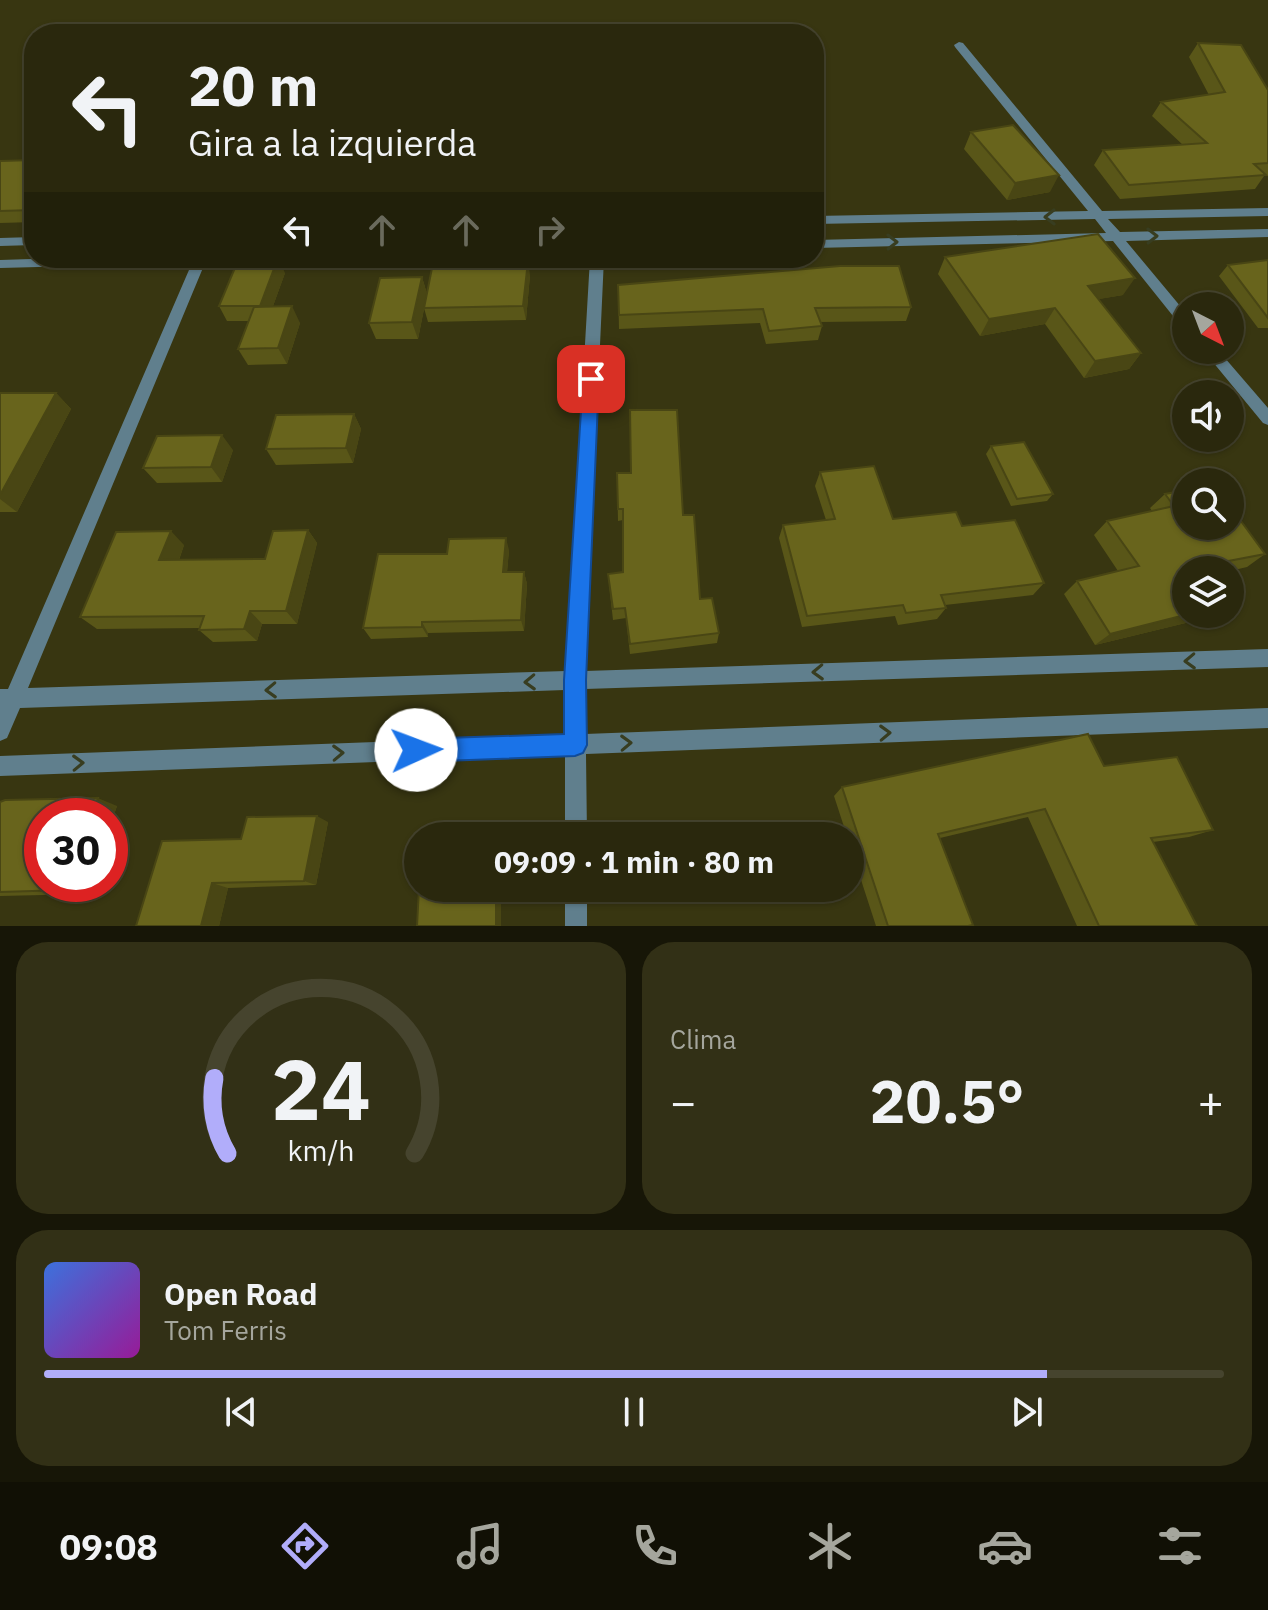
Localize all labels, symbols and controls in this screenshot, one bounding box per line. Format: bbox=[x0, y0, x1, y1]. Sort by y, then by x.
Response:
text: 20 m bbox=[188, 49, 318, 121]
icon: left bbox=[56, 56, 160, 160]
text: Gira a la izquierda bbox=[188, 119, 477, 166]
icon: left bbox=[276, 208, 320, 252]
icon: ahead bbox=[360, 208, 404, 252]
icon: ahead bbox=[444, 208, 488, 252]
icon: right bbox=[528, 208, 572, 252]
one-way arrow bbox=[1043, 208, 1056, 226]
one-way arrow bbox=[1146, 227, 1159, 245]
one-way arrow bbox=[886, 234, 899, 251]
north arrow bbox=[1172, 292, 1244, 364]
map controls bbox=[1172, 292, 1244, 628]
pin bbox=[557, 345, 625, 413]
icon: arrive bbox=[569, 357, 613, 401]
button: sound bbox=[1172, 380, 1244, 452]
button: search bbox=[1172, 468, 1244, 540]
button: layers bbox=[1172, 556, 1244, 628]
one-way arrow bbox=[1183, 652, 1196, 669]
one-way arrow bbox=[811, 664, 824, 681]
one-way arrow bbox=[523, 673, 536, 690]
one-way arrow bbox=[264, 682, 277, 699]
position arrow bbox=[374, 708, 458, 792]
one-way arrow bbox=[879, 724, 892, 741]
one-way arrow bbox=[620, 734, 633, 751]
one-way arrow bbox=[332, 745, 345, 762]
one-way arrow bbox=[72, 755, 85, 772]
speed limit sign: 30 bbox=[24, 798, 128, 902]
text: 09:09 · 1 min · 80 m bbox=[494, 842, 774, 881]
text: Clima bbox=[670, 1022, 736, 1056]
text: 24 bbox=[271, 1035, 371, 1143]
text: 20.5° bbox=[870, 1061, 1024, 1140]
text: − bbox=[670, 1073, 696, 1130]
text: + bbox=[1198, 1073, 1224, 1130]
text: km/h bbox=[287, 1132, 355, 1169]
text: Open Road bbox=[164, 1274, 317, 1313]
text: Tom Ferris bbox=[164, 1313, 287, 1347]
icon: previous bbox=[219, 1390, 263, 1434]
icon: pause bbox=[612, 1390, 656, 1434]
icon: next bbox=[1005, 1390, 1049, 1434]
icon: directions bbox=[277, 1518, 333, 1574]
icon: music bbox=[452, 1518, 508, 1574]
icon: phone bbox=[627, 1518, 683, 1574]
icon: climate bbox=[802, 1518, 858, 1574]
icon: car bbox=[977, 1518, 1033, 1574]
icon: filters bbox=[1152, 1518, 1208, 1574]
text: 09:08 bbox=[60, 1523, 158, 1570]

